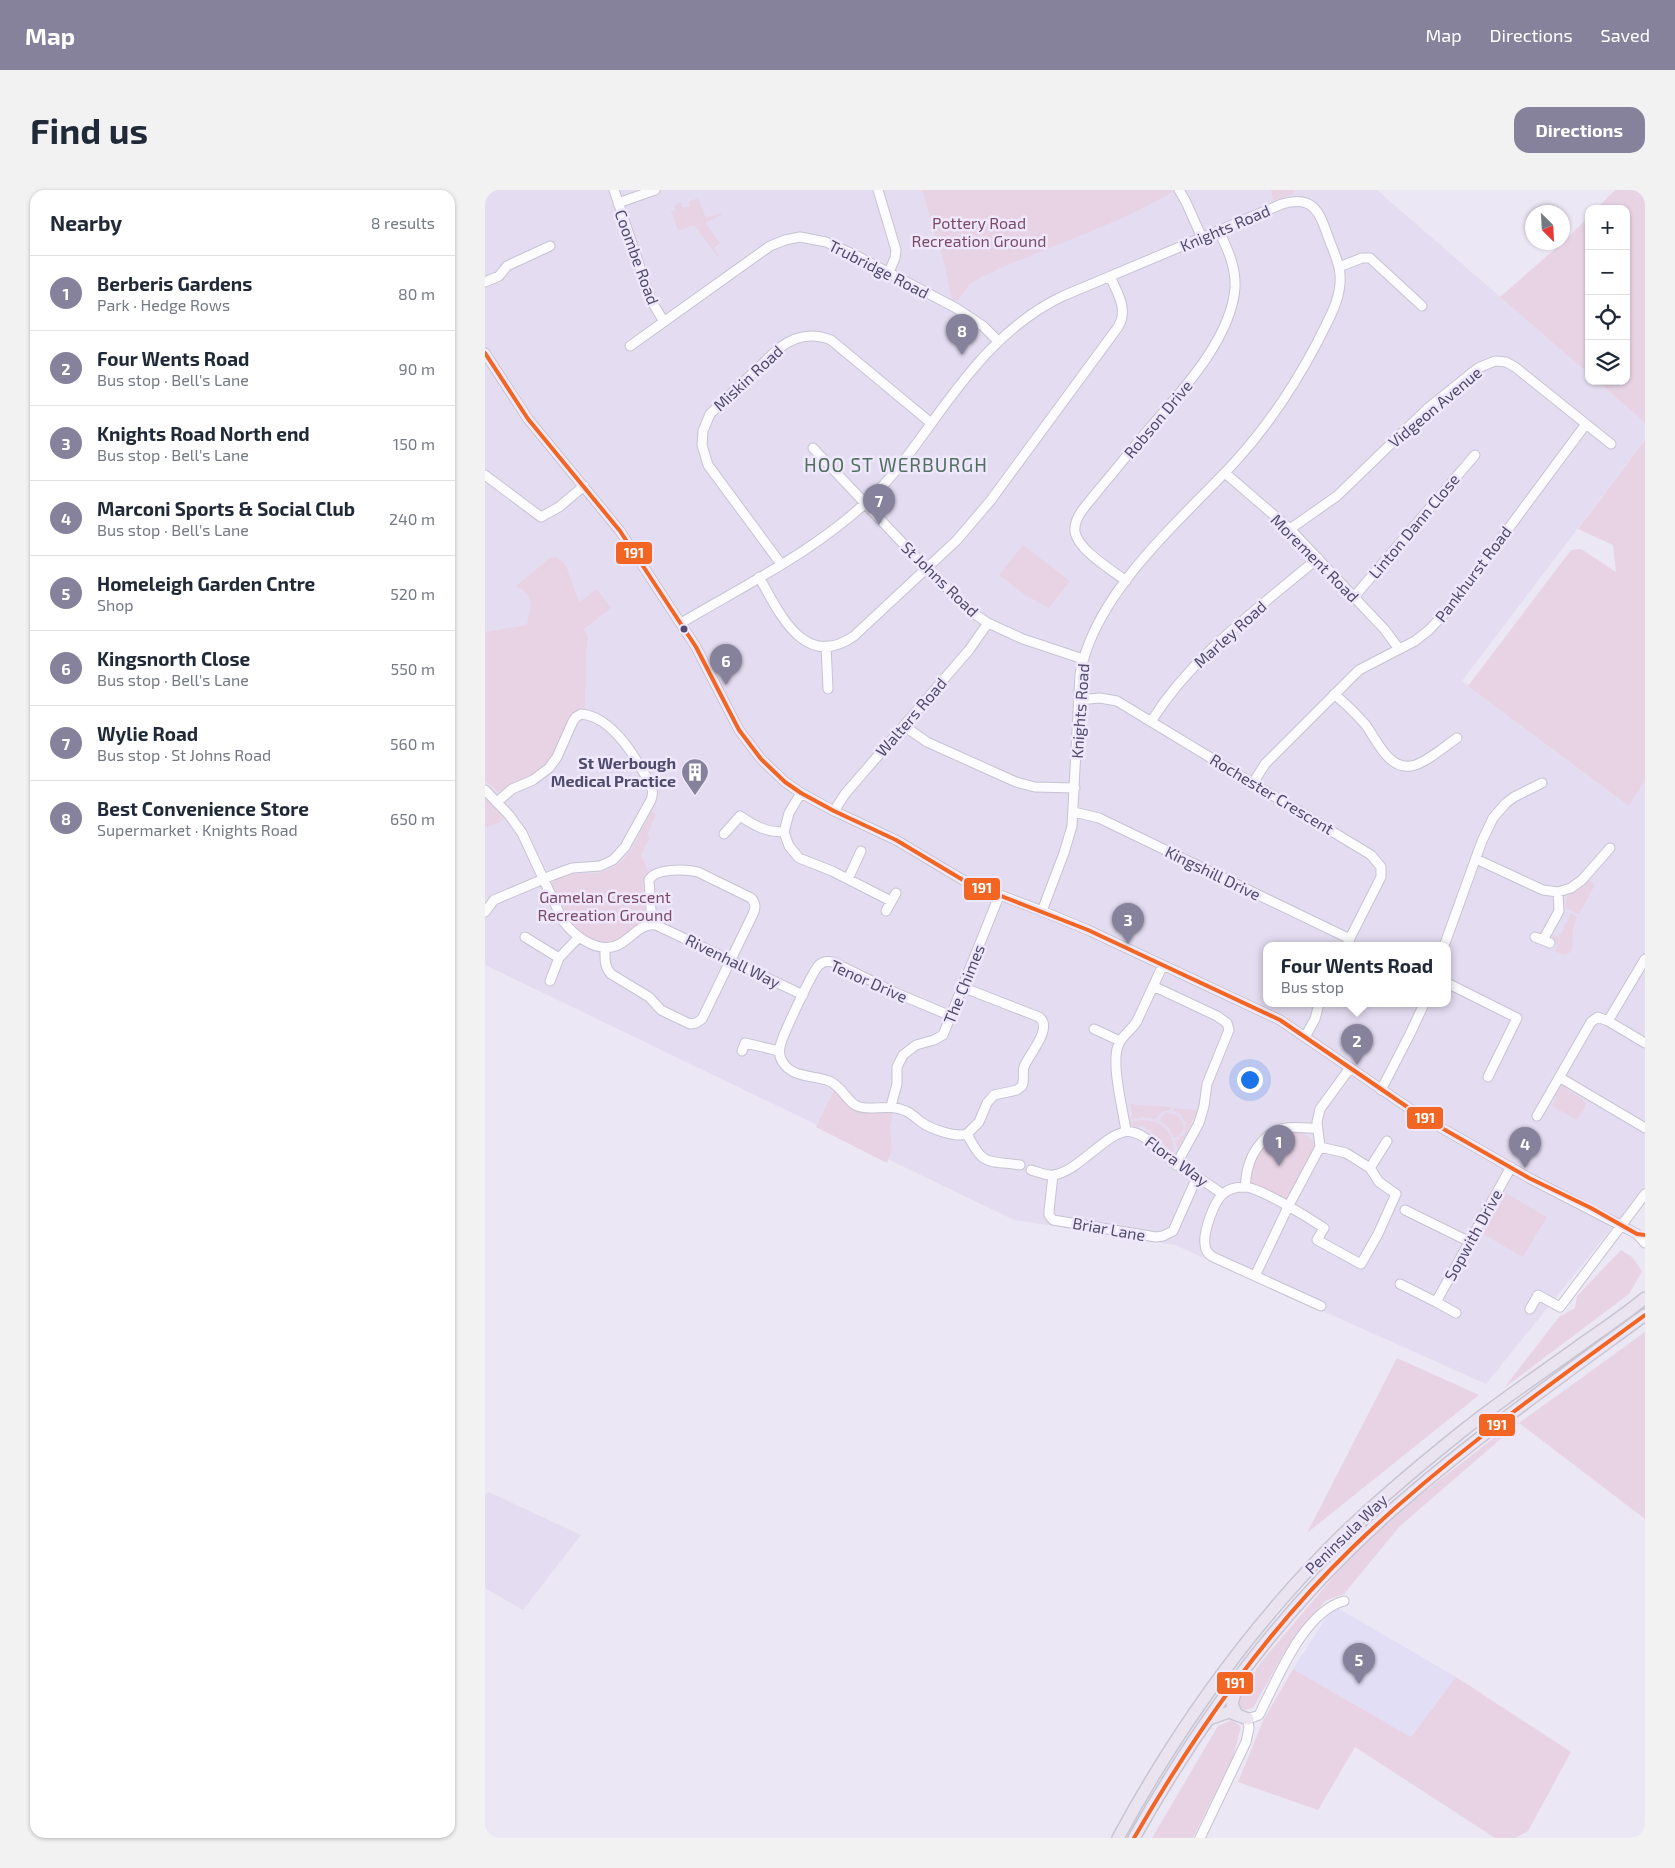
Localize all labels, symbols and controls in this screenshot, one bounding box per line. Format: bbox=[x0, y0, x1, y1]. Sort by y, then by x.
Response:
text: Map bbox=[25, 21, 75, 50]
text: Map bbox=[1425, 24, 1462, 46]
text: Directions bbox=[1490, 24, 1573, 46]
text: Saved bbox=[1601, 24, 1650, 46]
button: Directions bbox=[1514, 107, 1645, 153]
text: Find us bbox=[30, 109, 148, 151]
street label: Knights Road bbox=[1177, 200, 1273, 255]
north arrow bbox=[1525, 205, 1570, 250]
map controls bbox=[1585, 205, 1630, 385]
button: + bbox=[1585, 205, 1630, 250]
street label: Coombe Road bbox=[612, 207, 663, 307]
text: Nearby bbox=[50, 210, 122, 235]
text: 8 results bbox=[371, 213, 435, 232]
park label: Pottery Road Recreation Ground bbox=[912, 213, 1046, 250]
street label: Trubridge Road bbox=[826, 235, 932, 302]
button: − bbox=[1585, 250, 1630, 295]
text: Berberis Gardens bbox=[97, 272, 252, 295]
text: 1 bbox=[63, 284, 69, 303]
text: 80 m bbox=[398, 284, 435, 303]
text: Park · Hedge Rows bbox=[97, 295, 230, 314]
button: locate bbox=[1585, 295, 1630, 340]
pin: 8 bbox=[946, 314, 978, 355]
button: layers bbox=[1585, 340, 1630, 385]
street label: Miskin Road bbox=[709, 341, 786, 415]
text: Four Wents Road bbox=[97, 347, 249, 370]
text: 2 bbox=[61, 359, 71, 378]
text: 90 m bbox=[399, 359, 435, 378]
street label: Vidgeon Avenue bbox=[1384, 362, 1485, 451]
text: Bus stop · Bell's Lane bbox=[97, 370, 249, 389]
street label: Robson Drive bbox=[1119, 376, 1196, 462]
text: Knights Road North end bbox=[97, 422, 310, 445]
text: 3 bbox=[61, 434, 71, 453]
text: 150 m bbox=[393, 434, 435, 453]
text: Bus stop · Bell's Lane bbox=[97, 445, 249, 464]
district label: HOO ST WERBURGH bbox=[804, 453, 988, 476]
street label: Linton Dann Close bbox=[1364, 469, 1463, 582]
pin: 7 bbox=[863, 484, 895, 525]
text: Marconi Sports & Social Club bbox=[97, 497, 355, 520]
text: 4 bbox=[61, 509, 71, 528]
text: 240 m bbox=[389, 509, 435, 528]
street label: Morement Road bbox=[1268, 510, 1363, 605]
text: Bus stop · Bell's Lane bbox=[97, 520, 249, 539]
street label: Pankhurst Road bbox=[1430, 522, 1515, 625]
street label: St Johns Road bbox=[898, 537, 983, 620]
line badge: 191 bbox=[615, 541, 653, 565]
text: 191 bbox=[624, 544, 644, 561]
text: Homeleigh Garden Cntre bbox=[97, 572, 315, 595]
text: 5 bbox=[62, 584, 70, 603]
text: 520 m bbox=[390, 584, 435, 603]
text: Shop bbox=[97, 595, 134, 614]
street label: Marley Road bbox=[1189, 596, 1270, 671]
unlabelled marker bbox=[679, 624, 689, 634]
pin: 6 bbox=[710, 644, 742, 685]
text: Kingsnorth Close bbox=[97, 647, 250, 670]
text: 6 bbox=[61, 659, 71, 678]
text: 550 m bbox=[391, 659, 435, 678]
street label: Knights Road bbox=[1067, 663, 1092, 759]
text: Bus stop · Bell's Lane bbox=[97, 670, 249, 689]
street label: Walters Road bbox=[871, 673, 950, 760]
text: Wylie Road bbox=[97, 722, 198, 745]
text: 7 bbox=[62, 734, 70, 753]
text: 560 m bbox=[390, 734, 435, 753]
text: Bus stop · St Johns Road bbox=[97, 745, 271, 764]
street label: Rochester Crescent bbox=[1207, 749, 1338, 838]
place label: St Werbough Medical Practice bbox=[551, 753, 676, 790]
building icon: St Werbough Medical Practice bbox=[680, 757, 710, 796]
text: Best Convenience Store bbox=[97, 797, 309, 820]
text: 8 bbox=[61, 809, 71, 828]
text: 650 m bbox=[390, 809, 435, 828]
text: Supermarket · Knights Road bbox=[97, 820, 298, 839]
street label: Kingshill Drive bbox=[1162, 841, 1264, 904]
line badge: 191 bbox=[963, 877, 1001, 901]
text: 191 bbox=[972, 879, 992, 896]
park label: Gamelan Crescent Recreation Ground bbox=[538, 887, 672, 924]
pin: 3 bbox=[1112, 903, 1144, 944]
street label: Rivenhall Way bbox=[683, 929, 784, 992]
street label: The Chimes bbox=[939, 941, 988, 1026]
popup bbox=[1263, 942, 1451, 1007]
text: Four Wents Road bbox=[1281, 954, 1433, 977]
street label: Tenor Drive bbox=[828, 955, 911, 1006]
text: Bus stop bbox=[1281, 977, 1344, 996]
pin: 2 bbox=[1341, 1024, 1373, 1065]
your location bbox=[1237, 1067, 1263, 1093]
line badge: 191 bbox=[1406, 1106, 1444, 1130]
text: 191 bbox=[1415, 1109, 1435, 1126]
pin: 1 bbox=[1263, 1125, 1295, 1166]
pin: 4 bbox=[1509, 1127, 1541, 1168]
street label: Flora Way bbox=[1142, 1131, 1213, 1190]
street label: Sopwith Drive bbox=[1440, 1186, 1505, 1284]
street label: Briar Lane bbox=[1071, 1213, 1147, 1244]
line badge: 191 bbox=[1478, 1413, 1516, 1437]
text: 191 bbox=[1487, 1416, 1507, 1433]
street label: Peninsula Way bbox=[1301, 1489, 1391, 1578]
pin: 5 bbox=[1343, 1643, 1375, 1684]
line badge: 191 bbox=[1216, 1671, 1254, 1695]
text: 191 bbox=[1225, 1674, 1245, 1691]

